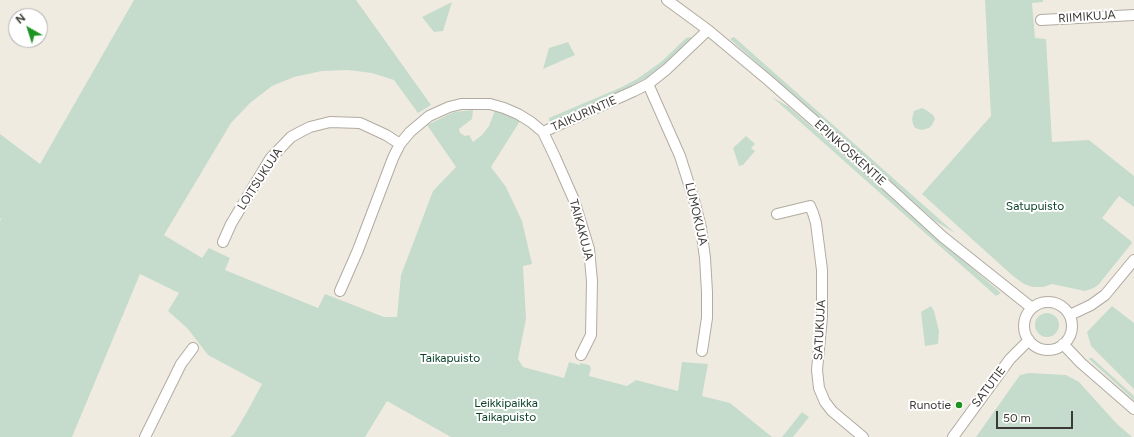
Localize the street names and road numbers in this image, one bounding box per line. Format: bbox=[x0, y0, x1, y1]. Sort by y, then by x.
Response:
street label: RIIMIKUJA bbox=[1058, 8, 1116, 26]
street label: TAIKURINTIE bbox=[549, 93, 619, 135]
street label: EPINKOSKENTIE bbox=[811, 117, 889, 189]
street label: LOITSUKUJA bbox=[235, 145, 285, 213]
street label: LUMOKUJA bbox=[682, 181, 710, 247]
street label: TAIKAKUJA bbox=[566, 198, 596, 262]
street label: SATUKUJA bbox=[811, 299, 829, 361]
street label: SATUTIE bbox=[969, 364, 1009, 410]

